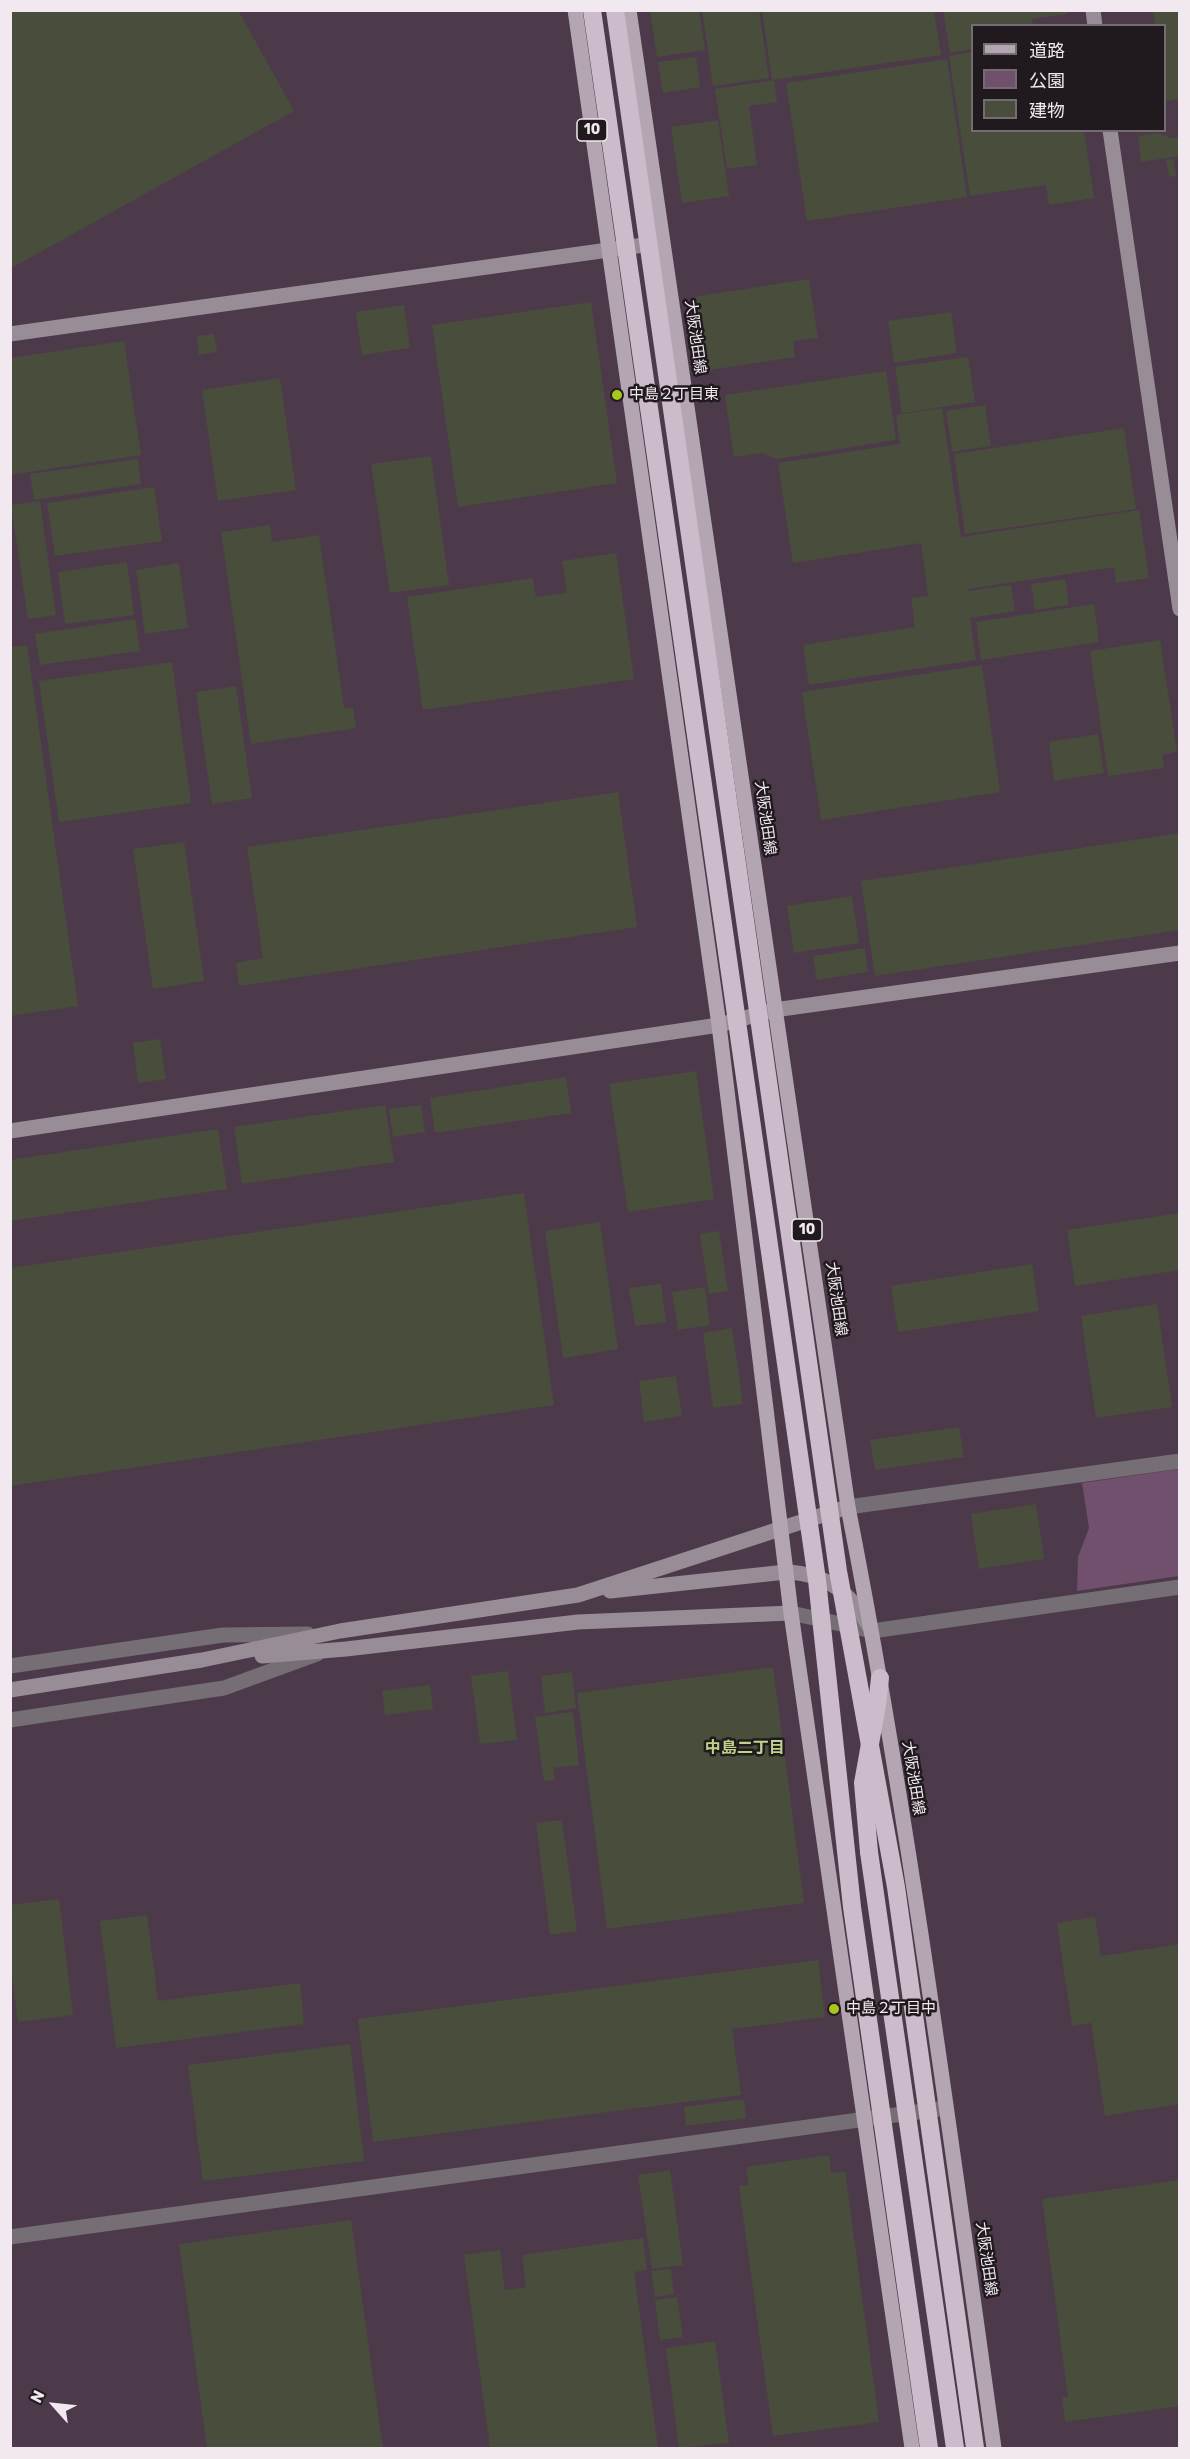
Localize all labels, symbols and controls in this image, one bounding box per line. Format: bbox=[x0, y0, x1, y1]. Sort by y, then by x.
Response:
legend bbox=[971, 24, 1166, 132]
text: 道路 bbox=[1029, 40, 1065, 62]
text: 公園 bbox=[1029, 70, 1065, 92]
text: 建物 bbox=[1029, 100, 1065, 122]
road number: 10 bbox=[577, 119, 607, 141]
street label: 大阪池田線 bbox=[681, 299, 709, 375]
place label: 中島２丁目東 bbox=[629, 386, 719, 404]
marker: 中島２丁目東 bbox=[610, 388, 624, 402]
street label: 大阪池田線 bbox=[751, 780, 779, 856]
road number: 10 bbox=[792, 1219, 822, 1241]
street label: 大阪池田線 bbox=[822, 1261, 850, 1337]
district label: 中島二丁目 bbox=[705, 1738, 785, 1758]
street label: 大阪池田線 bbox=[898, 1740, 928, 1816]
place label: 中島２丁目中 bbox=[846, 2000, 936, 2018]
marker: 中島２丁目中 bbox=[827, 2002, 841, 2016]
street label: 大阪池田線 bbox=[972, 2221, 1000, 2297]
north arrow bbox=[24, 2375, 84, 2435]
text: N bbox=[26, 2387, 49, 2406]

